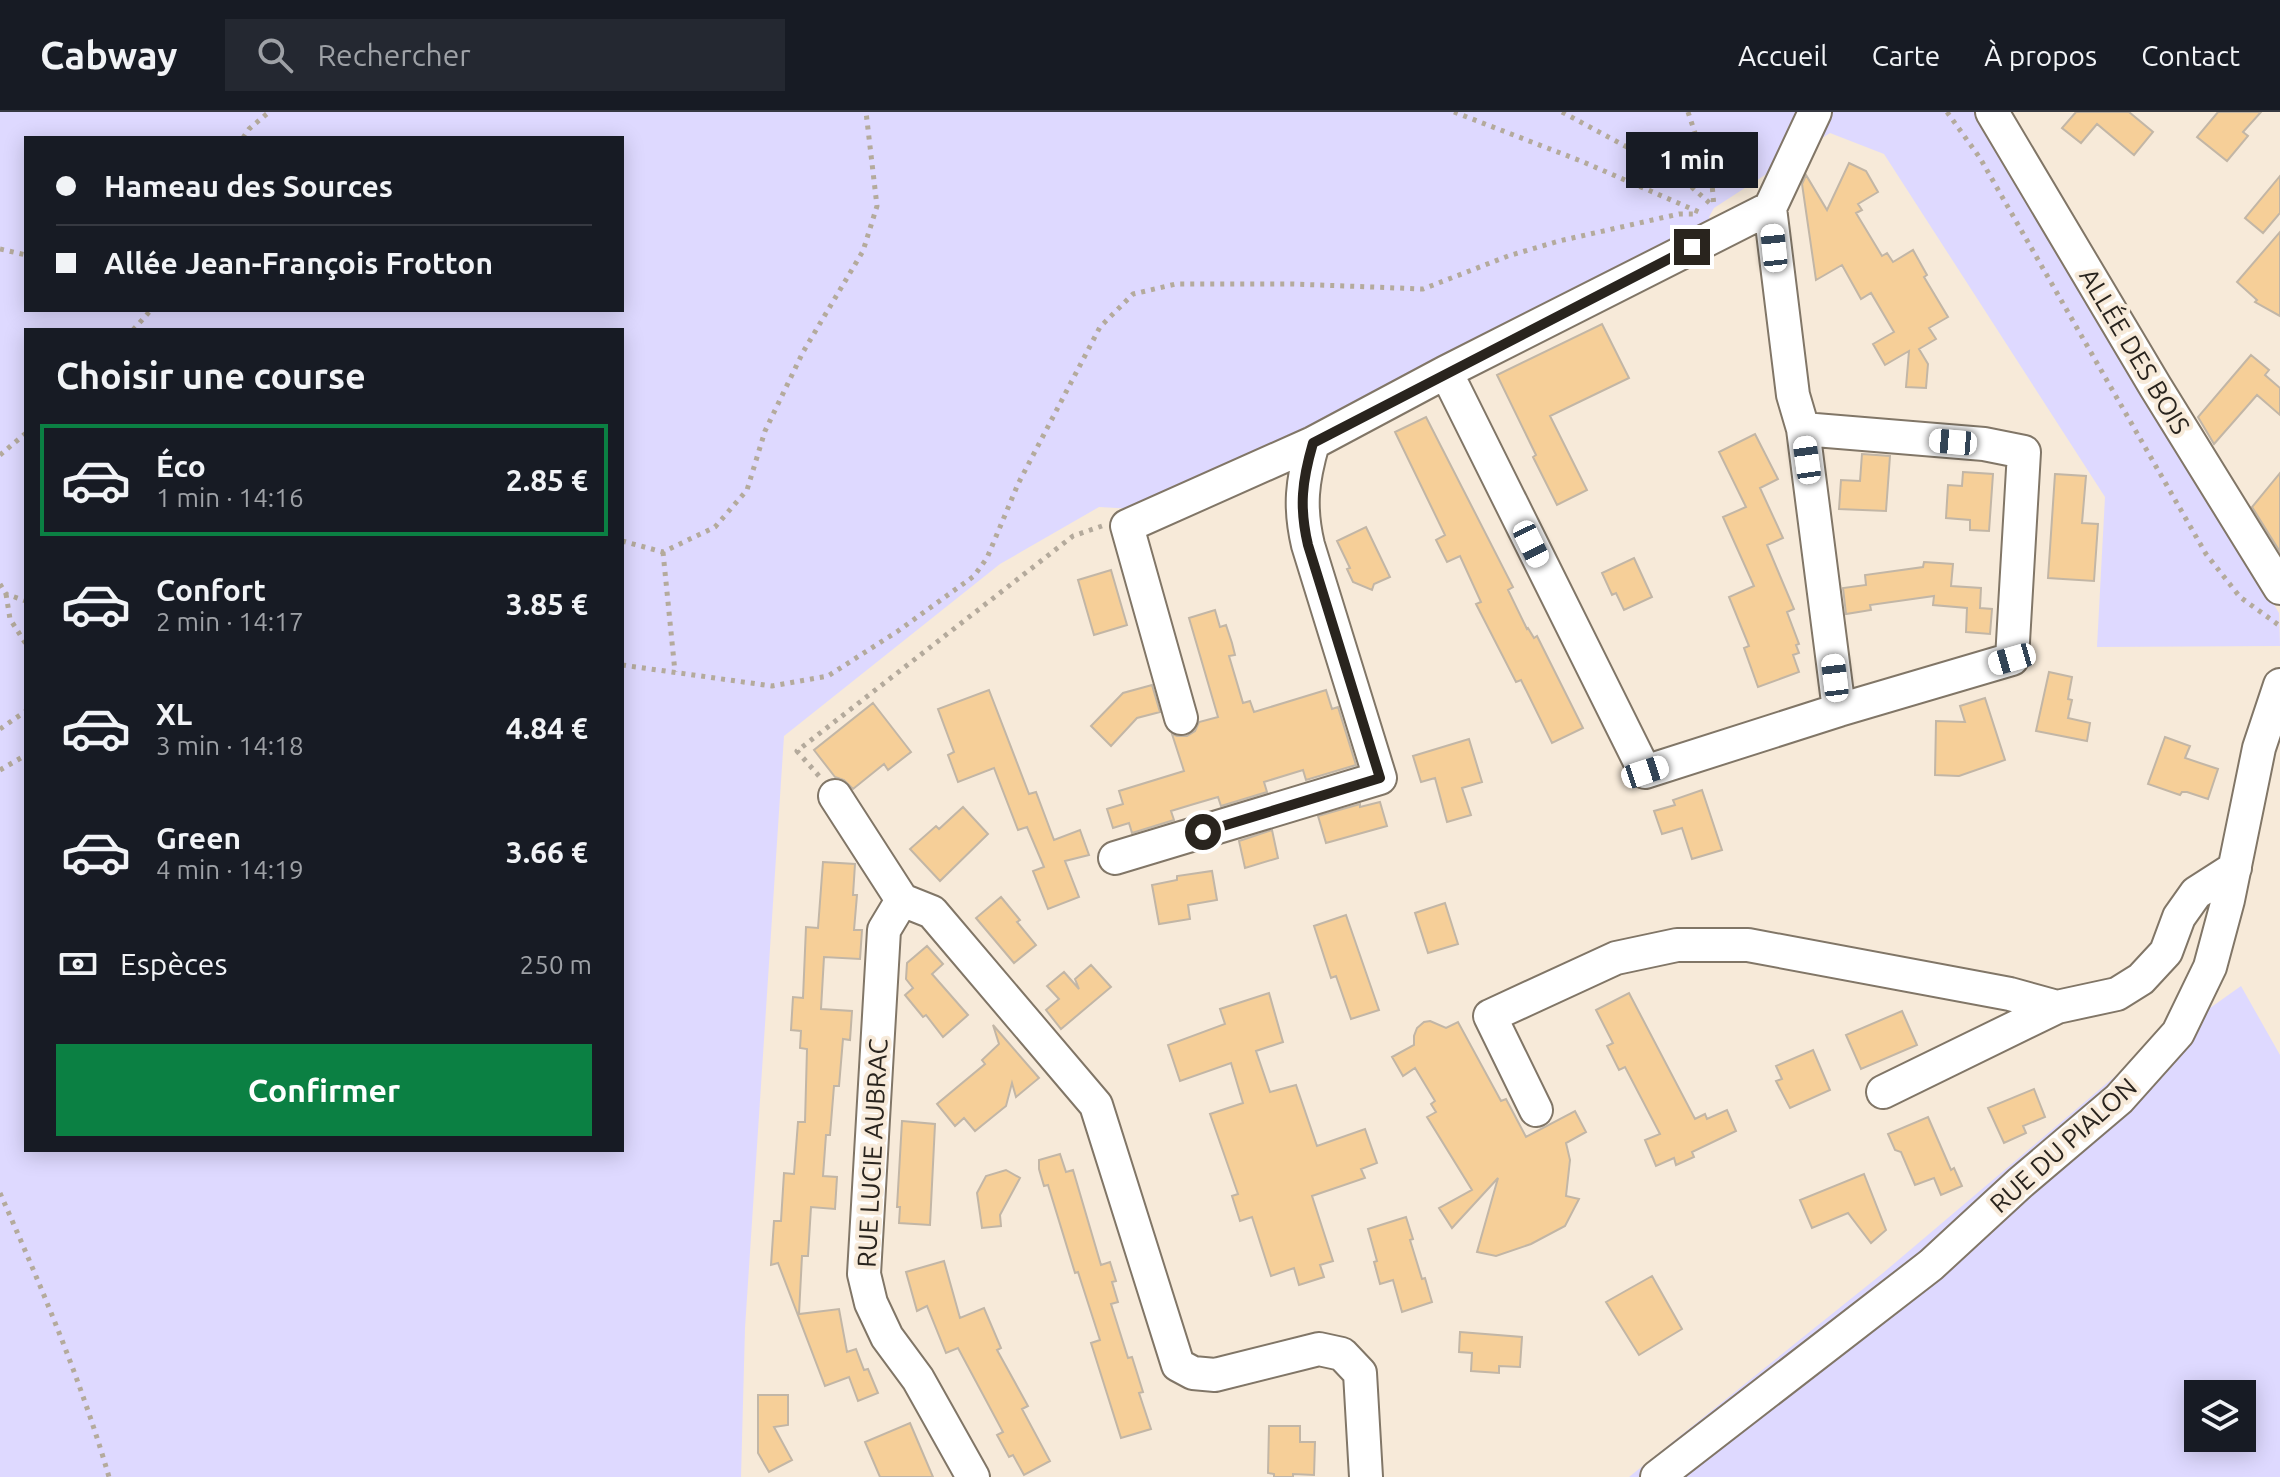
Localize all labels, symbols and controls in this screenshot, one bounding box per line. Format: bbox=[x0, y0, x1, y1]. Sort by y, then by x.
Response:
search box bbox=[225, 19, 785, 91]
icon: search bbox=[253, 33, 297, 77]
text: Cabway bbox=[40, 34, 177, 76]
text: Rechercher bbox=[317, 38, 471, 72]
text: Accueil bbox=[1738, 40, 1828, 71]
text: Carte bbox=[1872, 40, 1940, 71]
text: À propos bbox=[1984, 40, 2097, 71]
text: Contact bbox=[2141, 40, 2240, 71]
callout: 1 min bbox=[1626, 131, 1758, 187]
text: 1 min bbox=[1659, 145, 1725, 174]
text: Hameau des Sources bbox=[104, 169, 393, 203]
car bbox=[1760, 223, 1788, 273]
route end bbox=[1674, 229, 1710, 265]
text: Allée Jean-François Frotton bbox=[104, 246, 493, 280]
street label: ALLÉE DES BOIS bbox=[2074, 262, 2197, 439]
text: Choisir une course bbox=[56, 355, 366, 396]
car bbox=[1928, 428, 1978, 456]
car bbox=[1792, 435, 1822, 485]
icon: car bbox=[60, 444, 132, 516]
text: Éco bbox=[156, 449, 206, 483]
text: 2.85 € bbox=[506, 463, 588, 497]
text: 1 min · 14:16 bbox=[156, 483, 304, 512]
car bbox=[1510, 517, 1552, 571]
icon: car bbox=[60, 568, 132, 640]
text: Confort bbox=[156, 573, 266, 607]
text: 3.85 € bbox=[506, 587, 588, 621]
text: 2 min · 14:17 bbox=[156, 607, 304, 636]
car bbox=[1986, 641, 2038, 677]
car bbox=[1820, 653, 1850, 703]
icon: car bbox=[60, 692, 132, 764]
text: XL bbox=[156, 697, 192, 731]
text: 4.84 € bbox=[506, 711, 588, 745]
text: 3 min · 14:18 bbox=[156, 731, 304, 760]
car bbox=[1618, 753, 1672, 791]
route start bbox=[1185, 814, 1221, 850]
icon: car bbox=[60, 816, 132, 888]
text: Green bbox=[156, 821, 241, 855]
text: 3.66 € bbox=[506, 835, 588, 869]
text: 4 min · 14:19 bbox=[156, 855, 304, 884]
icon: cash bbox=[56, 942, 100, 986]
text: Espèces bbox=[120, 947, 227, 981]
text: 250 m bbox=[520, 950, 592, 979]
street label: RUE LUCIE AUBRAC bbox=[852, 1038, 892, 1268]
button: Confirmer bbox=[56, 1044, 592, 1136]
street label: RUE DU PIALON bbox=[1984, 1072, 2142, 1218]
map controls bbox=[2184, 1380, 2256, 1452]
button: layers bbox=[2184, 1380, 2256, 1452]

